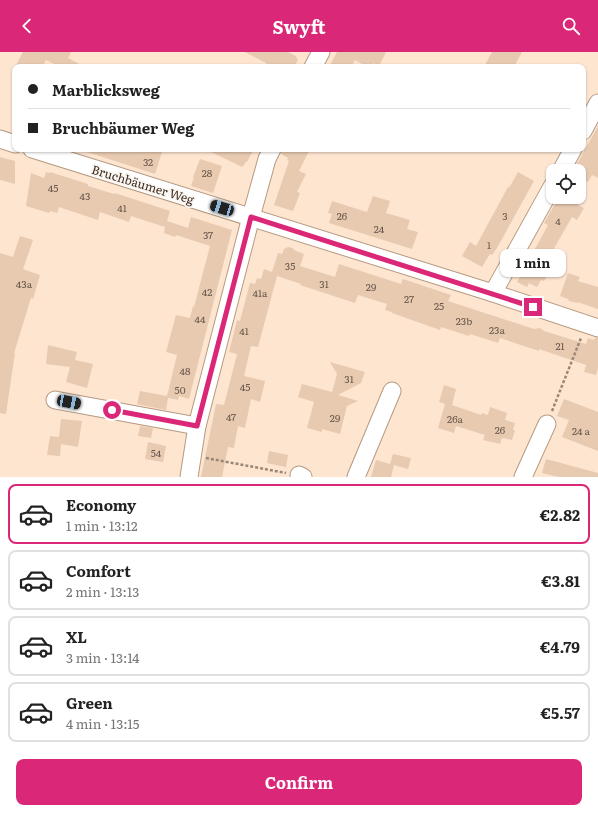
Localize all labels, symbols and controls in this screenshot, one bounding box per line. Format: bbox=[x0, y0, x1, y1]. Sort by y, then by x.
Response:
text: Swyft bbox=[273, 13, 325, 40]
icon: back bbox=[16, 15, 38, 37]
icon: search bbox=[560, 15, 582, 37]
text: Marblicksweg bbox=[52, 78, 160, 101]
text: Bruchbäumer Weg bbox=[52, 116, 194, 139]
house number: 32 bbox=[143, 154, 153, 169]
street label: Bruchbäumer Weg bbox=[89, 160, 197, 208]
map controls bbox=[546, 164, 586, 204]
button: locate bbox=[546, 164, 586, 204]
house number: 28 bbox=[202, 165, 213, 180]
house number: 45 bbox=[48, 180, 58, 195]
house number: 43 bbox=[80, 188, 90, 203]
car bbox=[209, 199, 235, 217]
house number: 41 bbox=[117, 200, 127, 215]
house number: 26 bbox=[337, 208, 348, 223]
house number: 3 bbox=[502, 208, 508, 223]
house number: 4 bbox=[555, 213, 561, 228]
house number: 24 bbox=[374, 221, 385, 236]
house number: 37 bbox=[203, 227, 213, 242]
house number: 1 bbox=[487, 237, 491, 252]
callout: 1 min bbox=[500, 249, 566, 277]
text: 1 min bbox=[516, 253, 550, 272]
house number: 35 bbox=[285, 258, 295, 273]
house number: 43a bbox=[16, 276, 33, 291]
house number: 31 bbox=[319, 276, 329, 291]
house number: 29 bbox=[366, 279, 376, 294]
house number: 42 bbox=[202, 284, 212, 299]
house number: 41a bbox=[253, 285, 268, 300]
house number: 27 bbox=[404, 291, 414, 306]
house number: 25 bbox=[434, 298, 444, 313]
route end bbox=[524, 298, 542, 316]
house number: 44 bbox=[194, 311, 206, 326]
house number: 23b bbox=[456, 313, 472, 328]
house number: 23a bbox=[489, 322, 506, 337]
house number: 41 bbox=[239, 323, 249, 338]
house number: 21 bbox=[555, 338, 565, 353]
house number: 48 bbox=[179, 363, 191, 378]
house number: 31 bbox=[344, 371, 354, 386]
house number: 45 bbox=[240, 379, 250, 394]
house number: 50 bbox=[175, 382, 186, 397]
car bbox=[56, 394, 82, 410]
route start bbox=[103, 401, 121, 419]
house number: 47 bbox=[226, 409, 236, 424]
house number: 29 bbox=[330, 410, 340, 425]
house number: 26a bbox=[447, 411, 464, 426]
house number: 26 bbox=[495, 422, 506, 437]
house number: 24 a bbox=[572, 423, 591, 438]
house number: 54 bbox=[151, 445, 162, 460]
text: Economy bbox=[66, 493, 136, 516]
icon: car bbox=[18, 496, 54, 532]
text: €2.82 bbox=[540, 503, 580, 526]
text: 1 min · 13:12 bbox=[66, 516, 138, 535]
text: Comfort bbox=[66, 559, 131, 582]
icon: car bbox=[18, 562, 54, 598]
text: €3.81 bbox=[541, 569, 580, 592]
text: 2 min · 13:13 bbox=[66, 582, 139, 601]
text: XL bbox=[66, 625, 87, 648]
icon: car bbox=[18, 628, 54, 664]
text: €4.79 bbox=[540, 635, 580, 658]
text: 3 min · 13:14 bbox=[66, 648, 139, 667]
text: Green bbox=[66, 691, 113, 714]
icon: car bbox=[18, 694, 54, 730]
text: €5.57 bbox=[540, 701, 580, 724]
text: 4 min · 13:15 bbox=[66, 714, 139, 733]
button: Confirm bbox=[16, 759, 582, 805]

